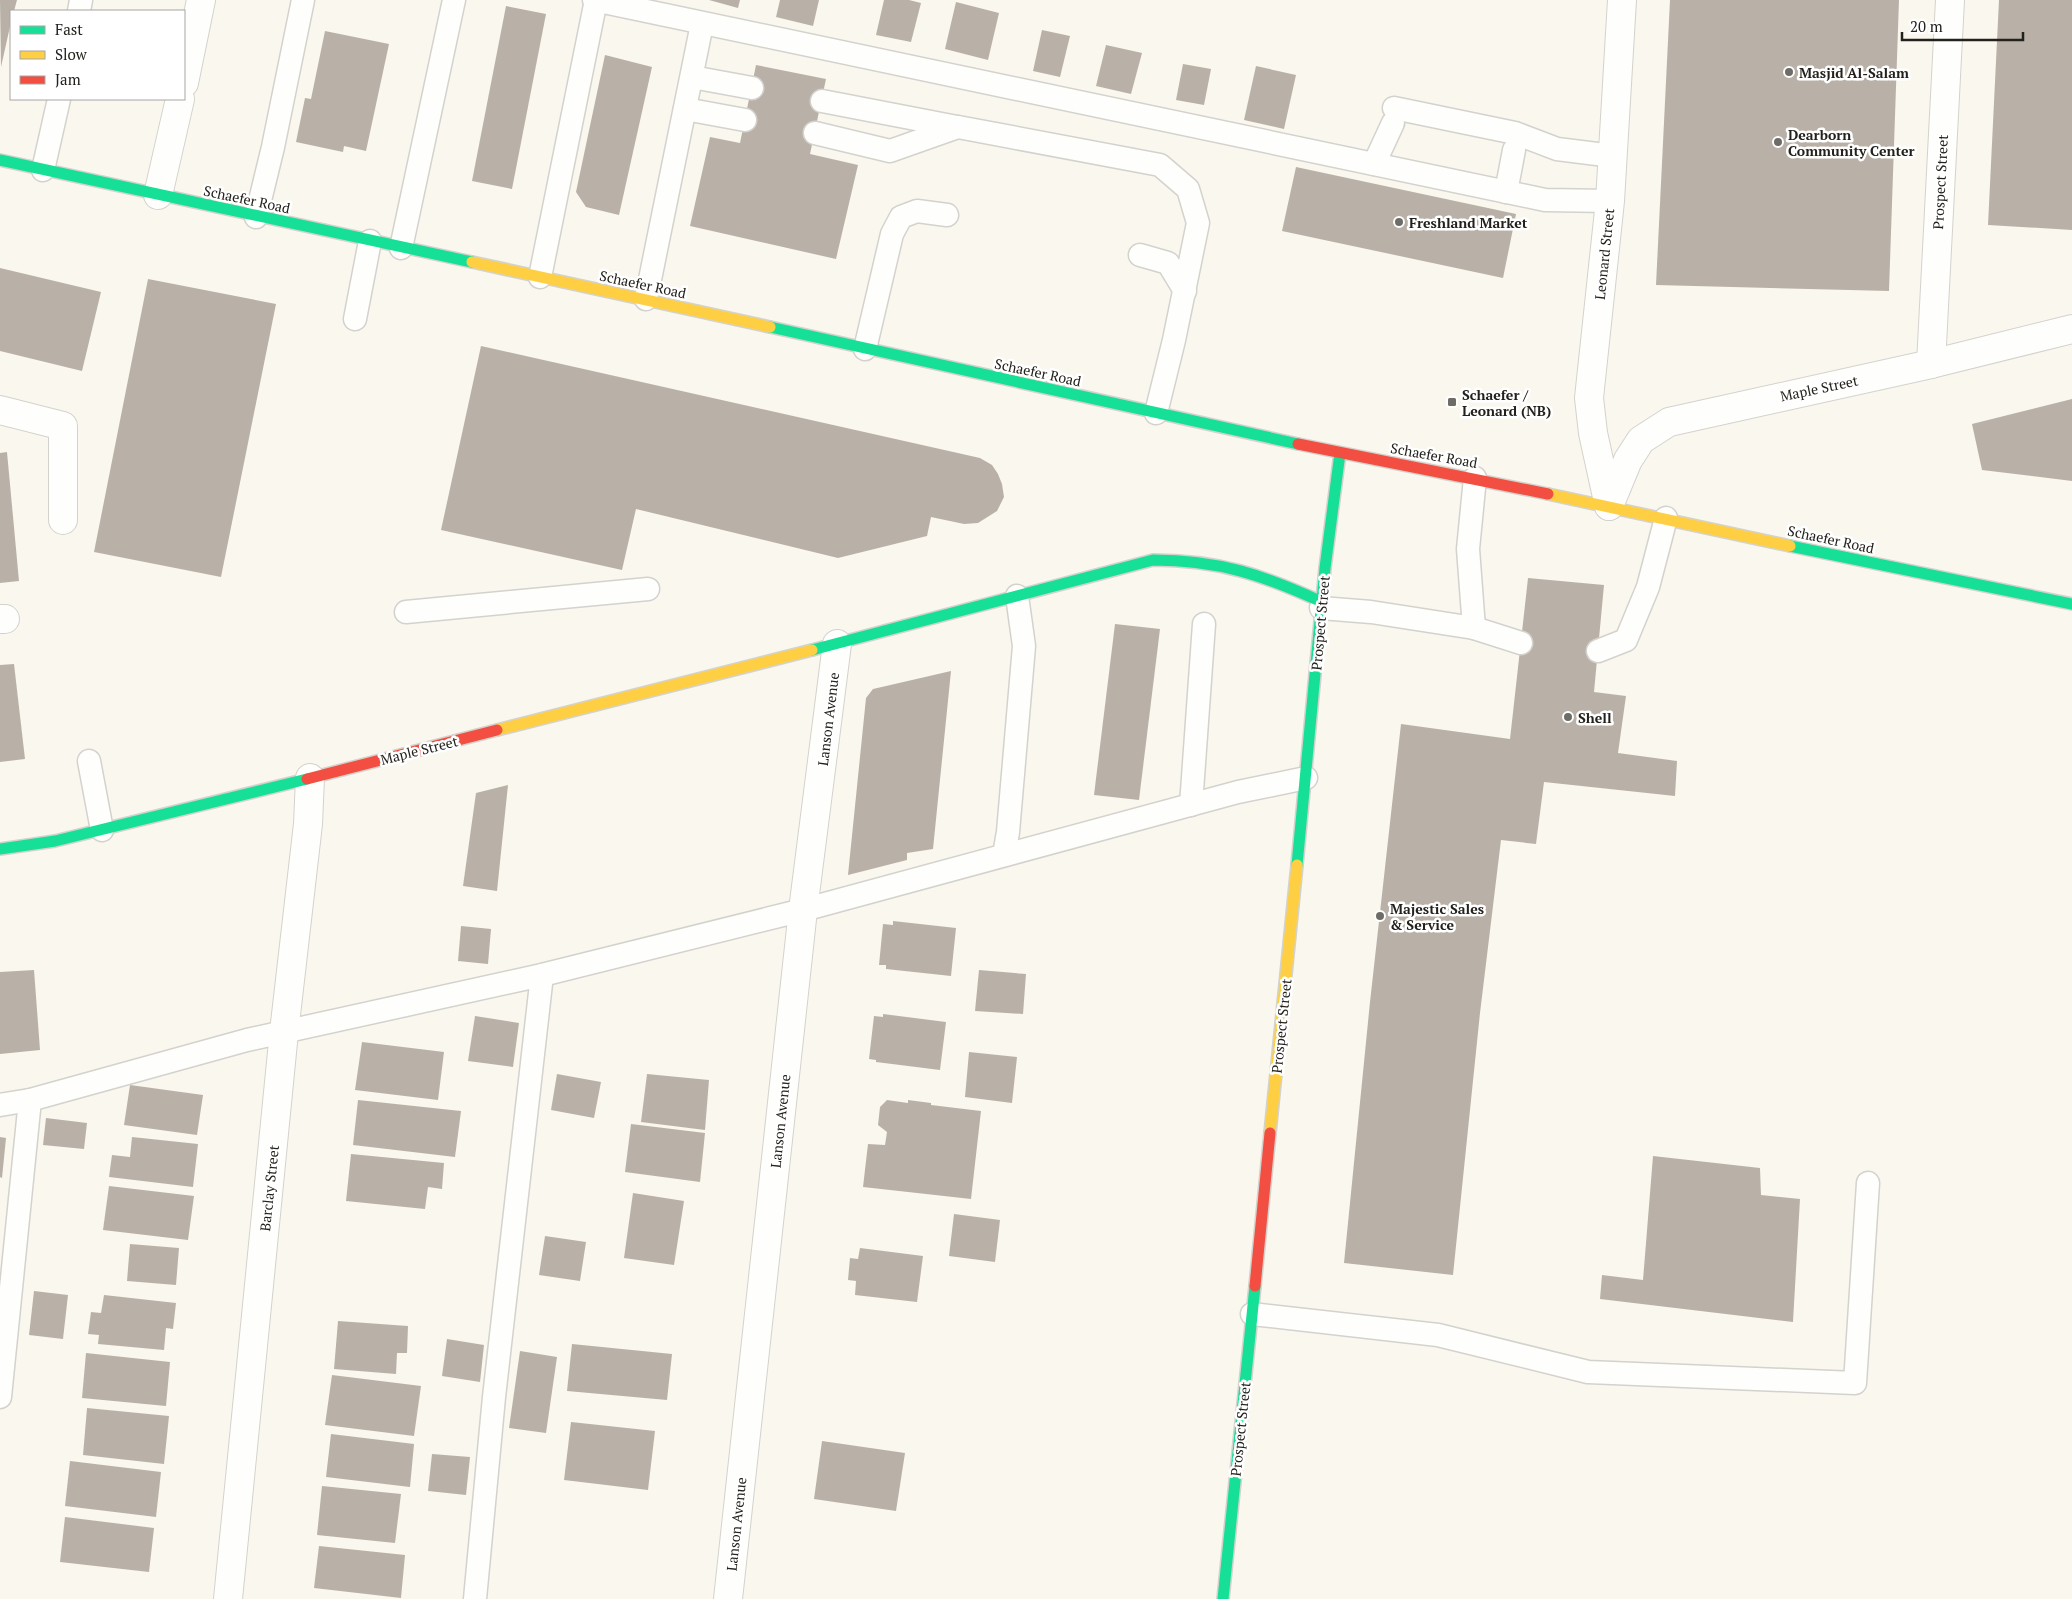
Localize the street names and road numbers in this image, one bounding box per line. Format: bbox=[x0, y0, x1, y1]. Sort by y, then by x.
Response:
street label: Prospect Street bbox=[1928, 133, 1952, 230]
street label: Schaefer Road bbox=[202, 181, 292, 217]
street label: Leonard Street bbox=[1590, 207, 1618, 301]
street label: Schaefer Road bbox=[598, 266, 688, 302]
street label: Schaefer Road bbox=[993, 354, 1083, 390]
street label: Maple Street bbox=[1778, 370, 1860, 406]
street label: Schaefer Road bbox=[1389, 438, 1479, 472]
street label: Schaefer Road bbox=[1786, 521, 1876, 557]
street label: Prospect Street bbox=[1306, 574, 1334, 671]
street label: Lanson Avenue bbox=[813, 671, 843, 767]
street label: Maple Street bbox=[378, 731, 460, 769]
street label: Prospect Street bbox=[1267, 977, 1295, 1074]
street label: Lanson Avenue bbox=[766, 1073, 794, 1169]
street label: Barclay Street bbox=[255, 1143, 283, 1232]
street label: Prospect Street bbox=[1226, 1380, 1254, 1477]
street label: Lanson Avenue bbox=[722, 1476, 750, 1572]

